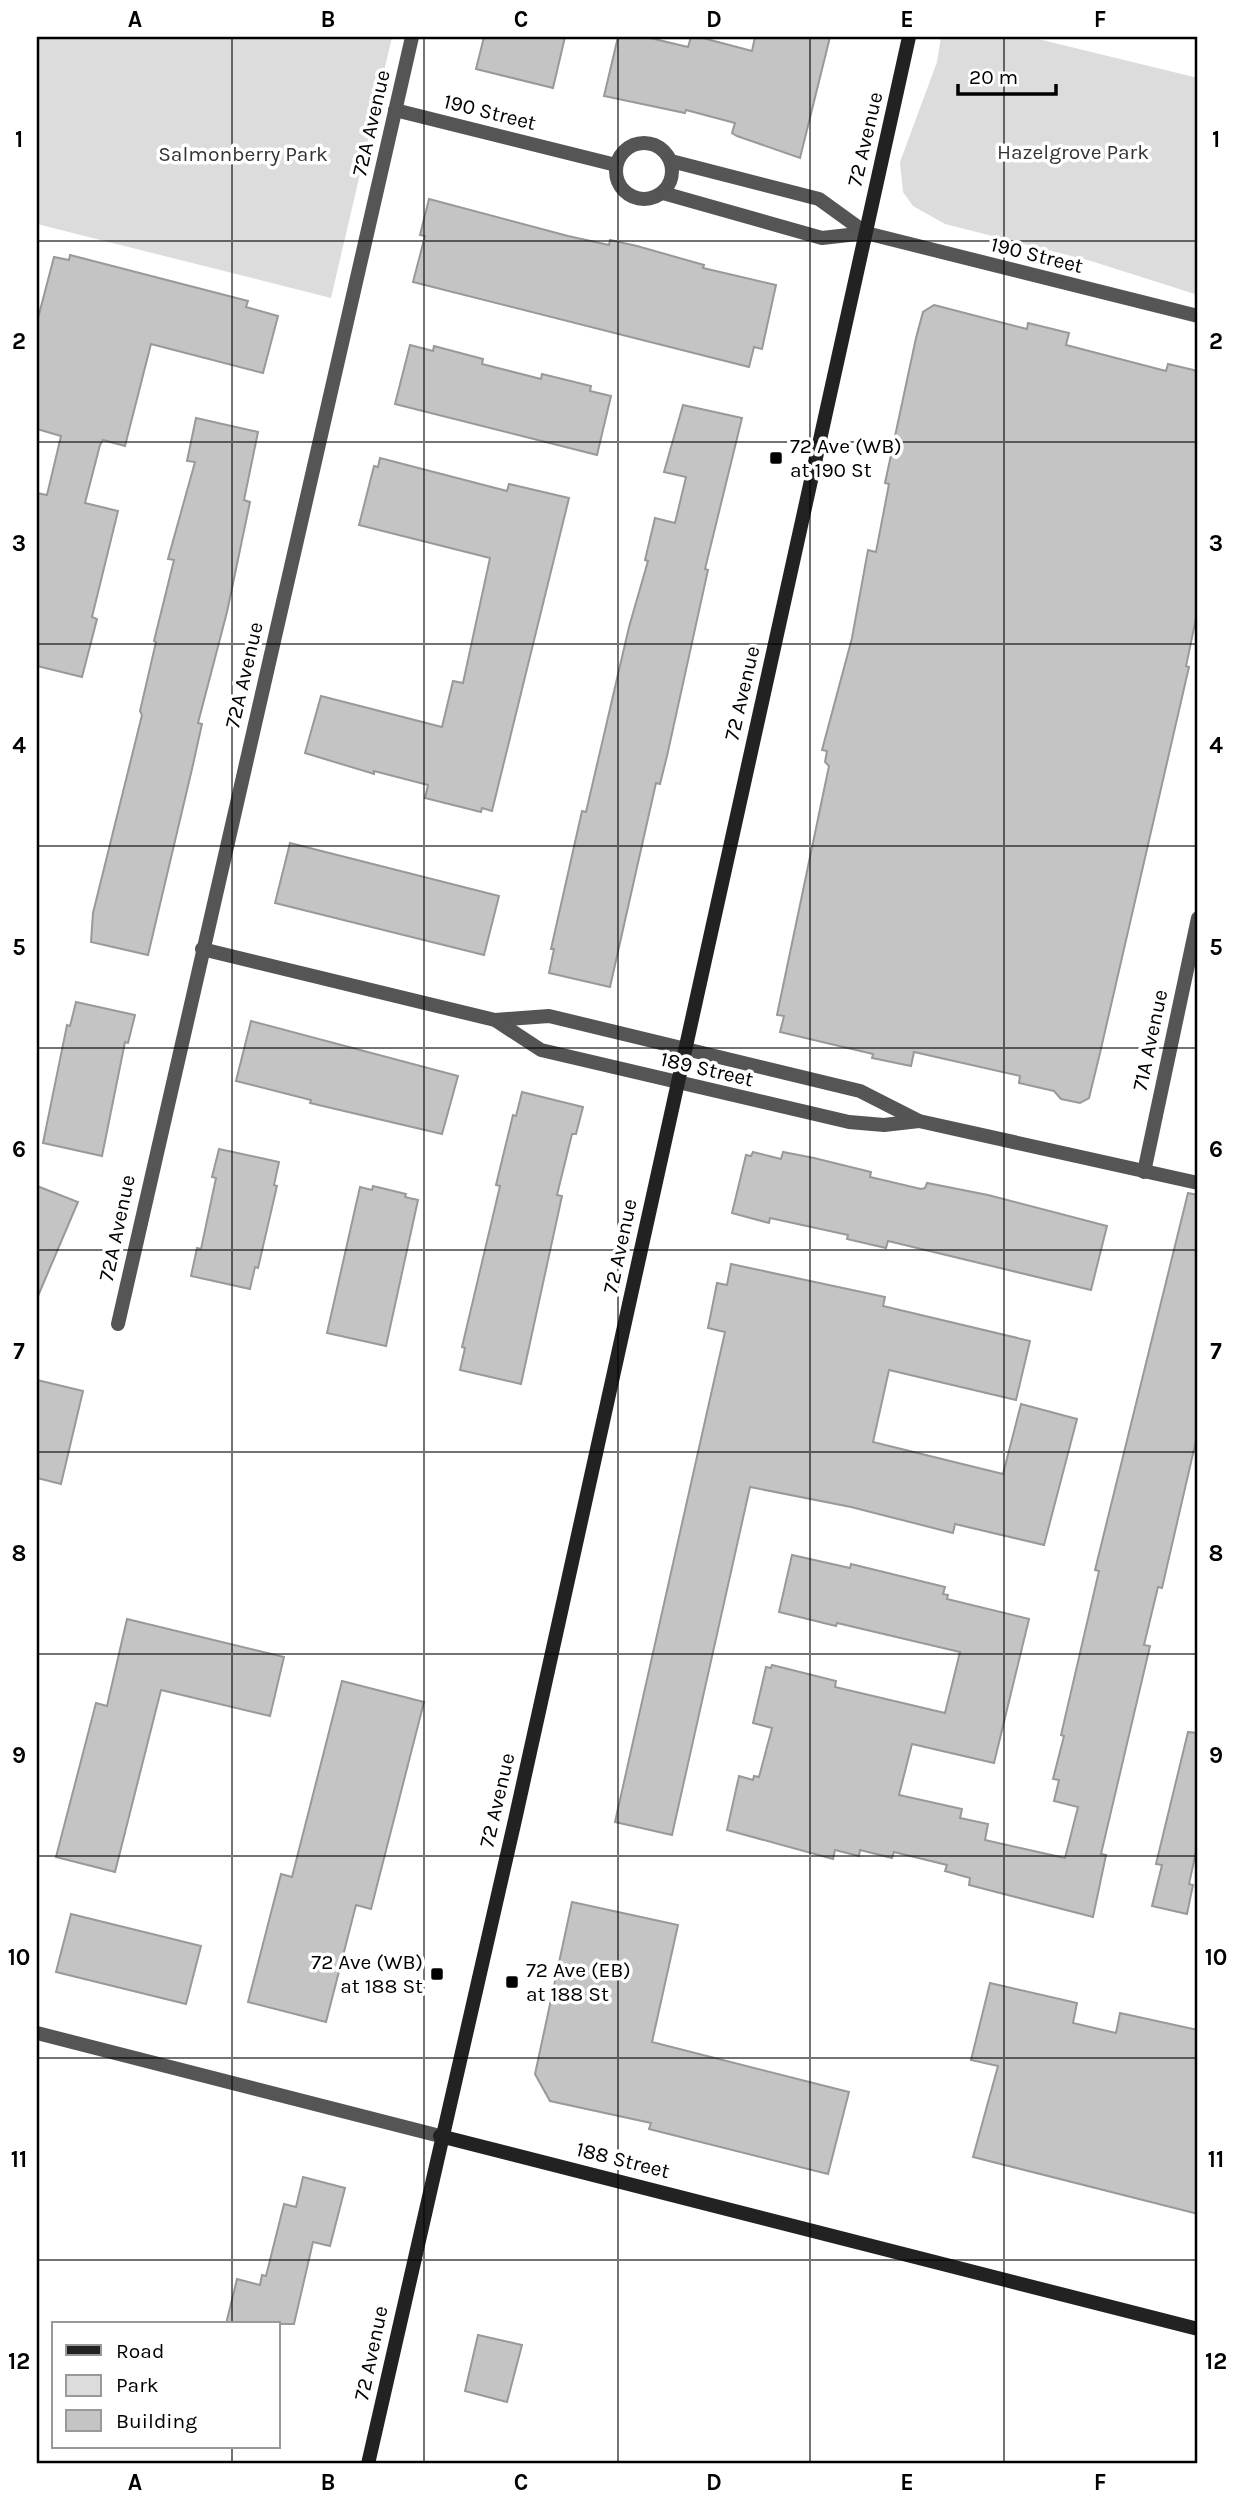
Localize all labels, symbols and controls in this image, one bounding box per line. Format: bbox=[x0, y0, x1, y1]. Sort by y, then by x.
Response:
text: A bbox=[128, 6, 142, 33]
text: B bbox=[321, 6, 335, 33]
text: C bbox=[514, 6, 528, 33]
text: D bbox=[706, 6, 722, 33]
text: E bbox=[900, 6, 914, 33]
text: F bbox=[1094, 6, 1106, 33]
scale bar bbox=[958, 52, 1056, 96]
text: 20 m bbox=[969, 65, 1018, 89]
street label: 72A Avenue bbox=[347, 68, 395, 178]
street label: 190 Street bbox=[441, 89, 539, 135]
street label: 72 Avenue bbox=[842, 89, 888, 189]
text: 1 bbox=[15, 126, 23, 153]
text: 1 bbox=[1212, 126, 1220, 153]
park label: Hazelgrove Park bbox=[997, 140, 1149, 164]
park label: Salmonberry Park bbox=[158, 142, 328, 166]
street label: 190 Street bbox=[988, 232, 1086, 278]
text: 2 bbox=[12, 328, 26, 355]
text: 2 bbox=[1209, 328, 1223, 355]
place label: 72 Ave (WB) at 190 St bbox=[790, 434, 902, 482]
marker: 72 Ave (WB) at 190 St bbox=[768, 450, 784, 466]
text: 3 bbox=[12, 530, 26, 557]
text: 3 bbox=[1209, 530, 1223, 557]
street label: 72A Avenue bbox=[220, 620, 268, 730]
street label: 72 Avenue bbox=[719, 643, 765, 743]
text: 4 bbox=[12, 732, 26, 759]
text: 4 bbox=[1209, 732, 1223, 759]
text: 5 bbox=[12, 934, 26, 961]
text: 5 bbox=[1209, 934, 1223, 961]
street label: 71A Avenue bbox=[1128, 987, 1172, 1093]
street label: 189 Street bbox=[658, 1047, 756, 1091]
text: 6 bbox=[12, 1136, 26, 1163]
text: 6 bbox=[1209, 1136, 1223, 1163]
street label: 72A Avenue bbox=[94, 1173, 140, 1283]
street label: 72 Avenue bbox=[598, 1196, 642, 1296]
text: 7 bbox=[13, 1338, 25, 1365]
text: 7 bbox=[1210, 1338, 1222, 1365]
text: 8 bbox=[12, 1540, 26, 1567]
text: 8 bbox=[1209, 1540, 1223, 1567]
text: 9 bbox=[12, 1742, 26, 1769]
text: 9 bbox=[1209, 1742, 1223, 1769]
street label: 72 Avenue bbox=[474, 1750, 520, 1850]
text: 10 bbox=[8, 1944, 30, 1971]
text: 10 bbox=[1205, 1944, 1227, 1971]
place label: 72 Ave (WB) at 188 St bbox=[311, 1950, 423, 1998]
place label: 72 Ave (EB) at 188 St bbox=[526, 1958, 631, 2006]
marker: 72 Ave (WB) at 188 St bbox=[429, 1966, 445, 1982]
marker: 72 Ave (EB) at 188 St bbox=[504, 1974, 520, 1990]
street label: 188 Street bbox=[574, 2137, 672, 2183]
text: 11 bbox=[11, 2146, 27, 2173]
text: 11 bbox=[1208, 2146, 1224, 2173]
street label: 72 Avenue bbox=[349, 2303, 393, 2403]
legend bbox=[52, 2322, 280, 2448]
text: Road bbox=[116, 2339, 164, 2363]
text: 12 bbox=[8, 2348, 30, 2375]
text: 12 bbox=[1205, 2348, 1227, 2375]
text: Park bbox=[116, 2373, 159, 2397]
text: Building bbox=[116, 2409, 197, 2433]
text: A bbox=[128, 2469, 142, 2496]
text: B bbox=[321, 2469, 335, 2496]
text: C bbox=[514, 2469, 528, 2496]
text: D bbox=[706, 2469, 722, 2496]
text: E bbox=[900, 2469, 914, 2496]
text: F bbox=[1094, 2469, 1106, 2496]

